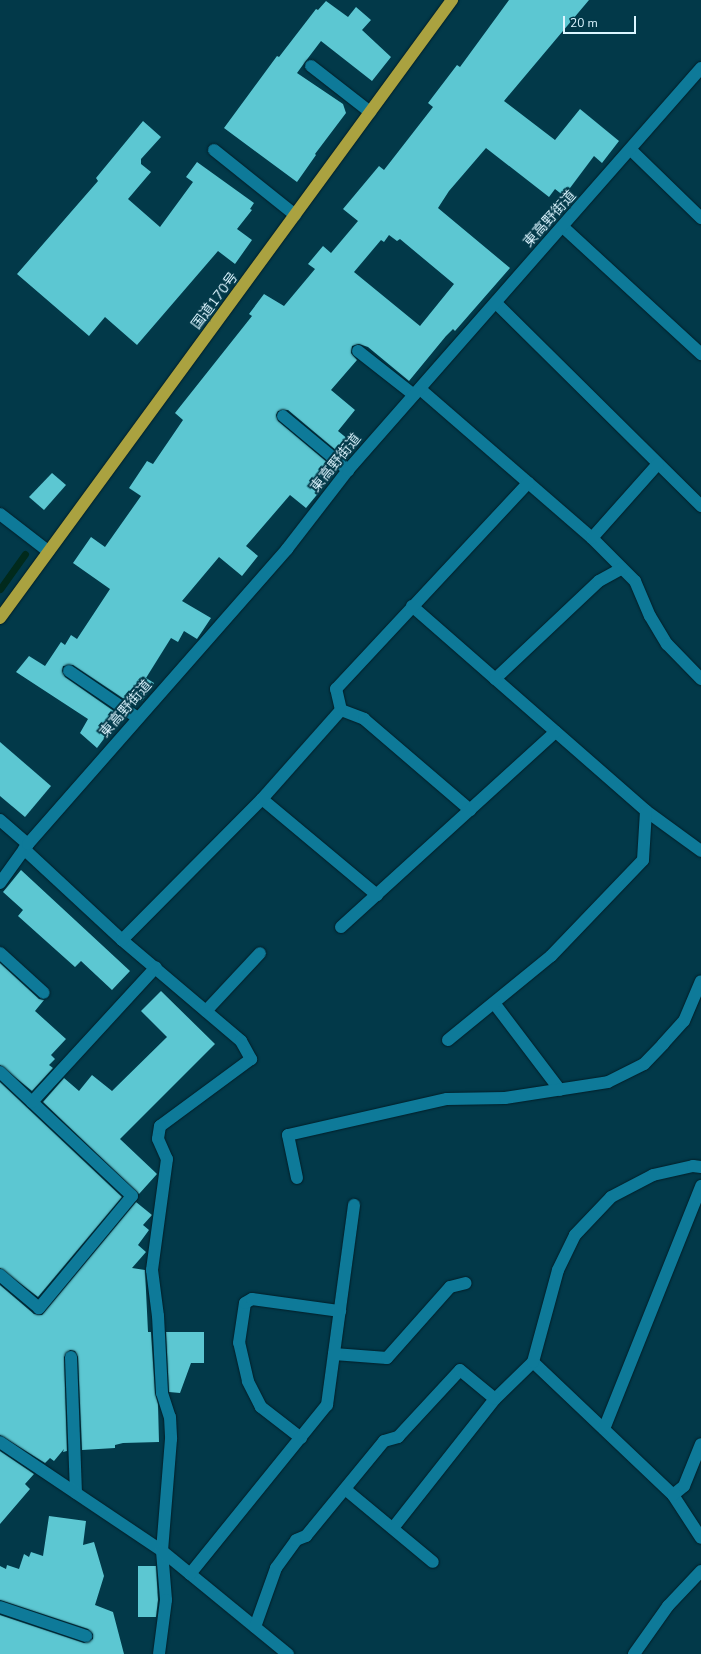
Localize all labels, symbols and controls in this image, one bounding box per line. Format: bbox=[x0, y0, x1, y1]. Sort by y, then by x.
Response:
scale bar bbox=[565, 8, 638, 34]
text: 20 m bbox=[570, 15, 598, 31]
street label: 東高野街道 bbox=[520, 187, 580, 251]
street label: 国道170号 bbox=[188, 269, 242, 333]
street label: 東高野街道 bbox=[307, 431, 365, 495]
street label: 東高野街道 bbox=[97, 677, 155, 741]

